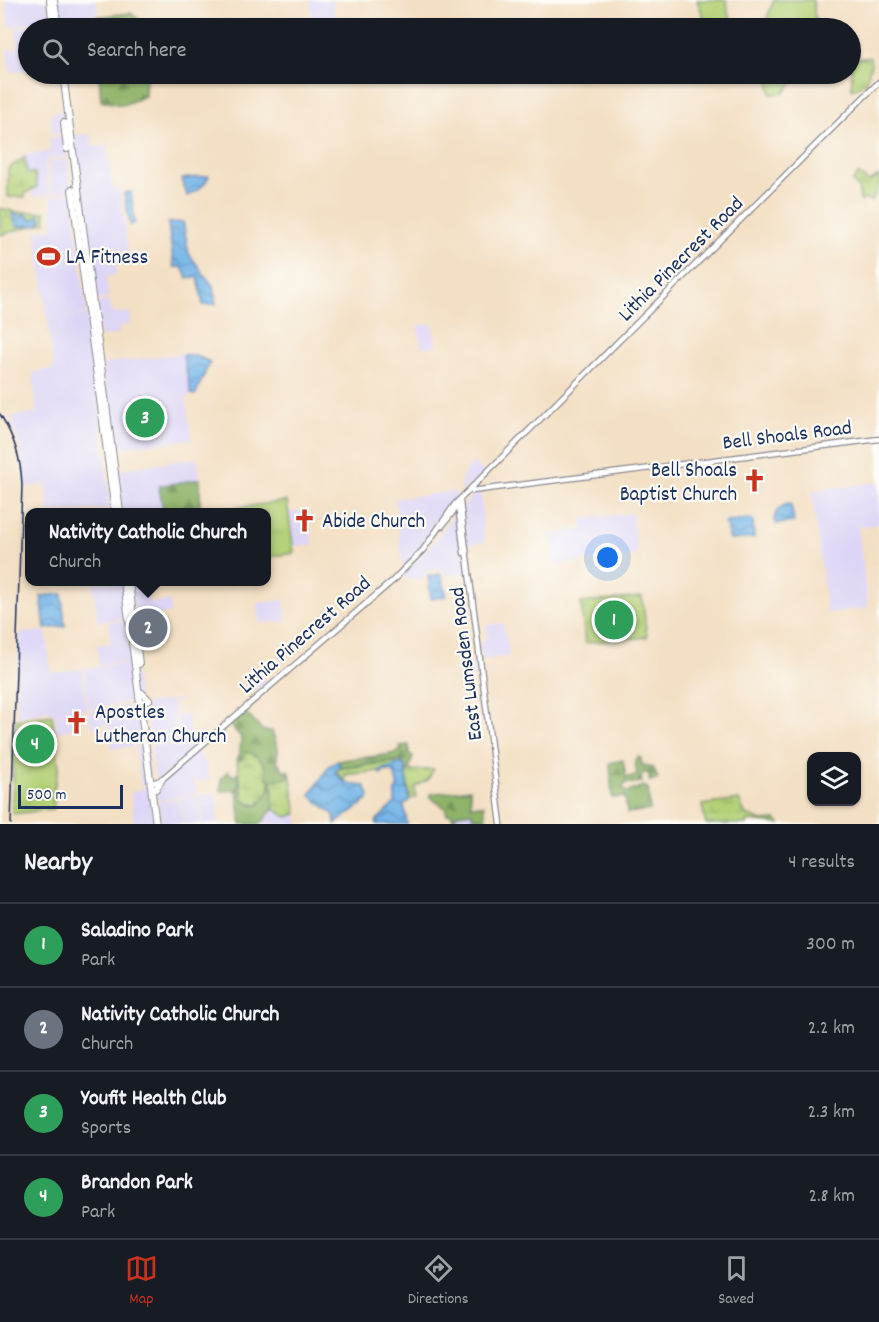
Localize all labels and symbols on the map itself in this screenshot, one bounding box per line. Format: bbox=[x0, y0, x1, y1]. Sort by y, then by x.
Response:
street label: Lithia Pinecrest Road bbox=[613, 191, 752, 330]
sports icon: LA Fitness bbox=[35, 243, 61, 269]
place label: LA Fitness bbox=[66, 244, 148, 274]
pin: 3 bbox=[126, 396, 164, 440]
street label: Bell Shoals Road bbox=[721, 414, 854, 460]
place label: Bell Shoals Baptist Church bbox=[620, 457, 737, 511]
church icon: Bell Shoals Baptist Church bbox=[742, 468, 768, 494]
church icon: Abide Church bbox=[291, 507, 317, 533]
place label: Abide Church bbox=[322, 508, 425, 538]
your location bbox=[593, 543, 622, 572]
street label: Lithia Pinecrest Road bbox=[233, 570, 379, 702]
street label: East Lumsden Road bbox=[444, 585, 492, 742]
pin: 1 bbox=[594, 598, 634, 642]
pin: 2 bbox=[128, 606, 168, 650]
place label: Apostles Lutheran Church bbox=[95, 699, 226, 753]
church icon: Apostles Lutheran Church bbox=[64, 710, 90, 736]
pin: 4 bbox=[15, 722, 54, 766]
scale bar bbox=[18, 782, 123, 810]

